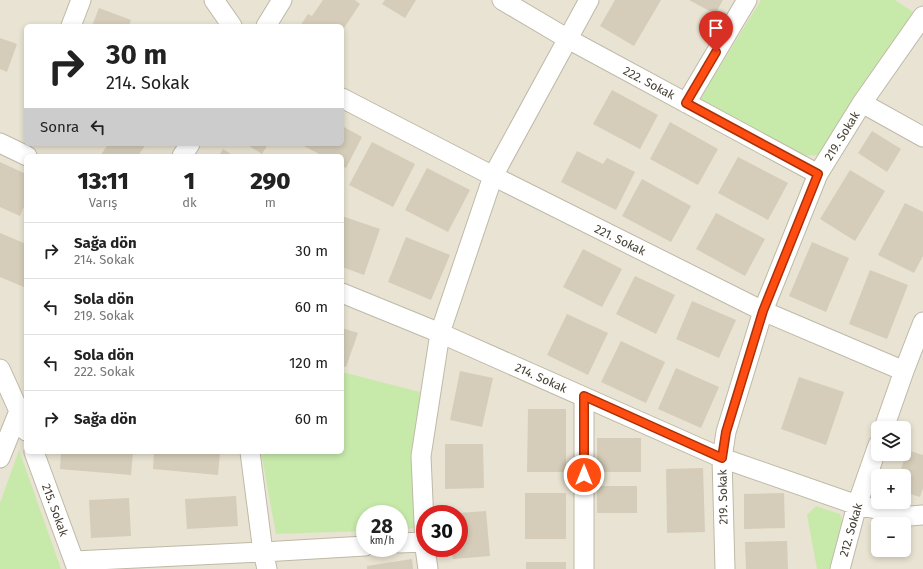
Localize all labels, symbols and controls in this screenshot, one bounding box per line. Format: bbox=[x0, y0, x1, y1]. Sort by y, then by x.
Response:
pin bbox=[699, 11, 733, 52]
icon: arrive bbox=[705, 17, 727, 39]
text: 30 m bbox=[106, 38, 167, 71]
icon: right bbox=[40, 40, 92, 92]
street label: 222. Sokak bbox=[621, 64, 678, 103]
text: 214. Sokak bbox=[106, 72, 189, 94]
street label: 219. Sokak bbox=[821, 108, 863, 163]
icon: left bbox=[87, 116, 109, 138]
text: Sonra bbox=[40, 118, 79, 136]
text: 13:11 bbox=[78, 167, 129, 195]
text: 1 bbox=[184, 167, 195, 195]
text: 290 bbox=[250, 167, 290, 195]
text: Varış bbox=[89, 195, 117, 210]
text: dk bbox=[182, 195, 197, 210]
text: m bbox=[265, 195, 276, 210]
street label: 221. Sokak bbox=[592, 222, 649, 259]
text: Sağa dön bbox=[74, 234, 137, 252]
icon: right bbox=[40, 240, 62, 262]
text: 30 m bbox=[295, 242, 328, 260]
text: 214. Sokak bbox=[74, 252, 134, 267]
text: Sola dön bbox=[74, 290, 134, 308]
icon: left bbox=[40, 296, 62, 318]
text: 60 m bbox=[295, 298, 328, 316]
text: 219. Sokak bbox=[74, 308, 134, 323]
text: Sola dön bbox=[74, 346, 134, 364]
icon: left bbox=[40, 352, 62, 374]
text: 120 m bbox=[289, 354, 328, 372]
street label: 214. Sokak bbox=[513, 360, 570, 396]
text: 222. Sokak bbox=[74, 364, 135, 379]
icon: right bbox=[40, 408, 62, 430]
text: Sağa dön bbox=[74, 410, 137, 428]
text: 60 m bbox=[295, 410, 328, 428]
map controls bbox=[871, 421, 911, 557]
button: layers bbox=[871, 421, 911, 461]
position arrow bbox=[563, 454, 605, 496]
street label: 219. Sokak bbox=[716, 468, 730, 525]
button: + bbox=[871, 469, 911, 509]
street label: 215. Sokak bbox=[39, 482, 71, 539]
street label: 212. Sokak bbox=[837, 501, 866, 558]
speed limit sign: 30 bbox=[416, 505, 468, 557]
text: 28 bbox=[371, 514, 393, 538]
button: − bbox=[871, 517, 911, 557]
text: km/h bbox=[370, 535, 394, 547]

